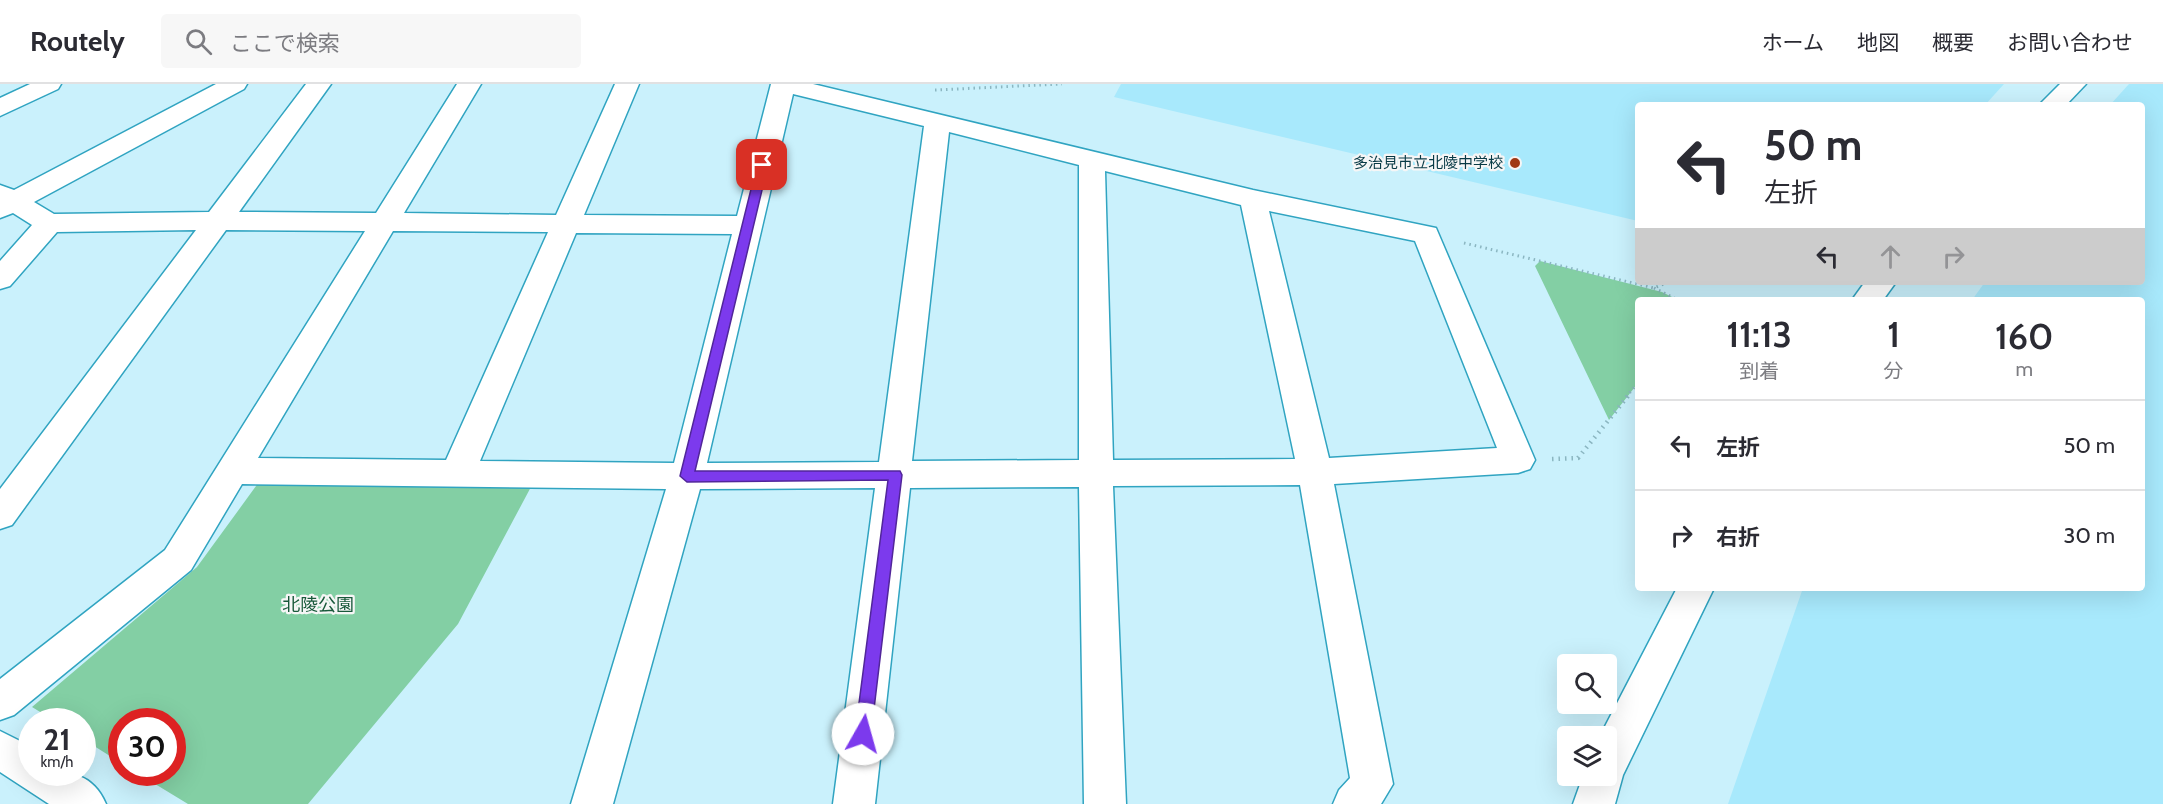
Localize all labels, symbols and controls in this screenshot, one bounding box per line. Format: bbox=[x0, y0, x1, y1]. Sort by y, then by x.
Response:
search box bbox=[161, 14, 581, 68]
text: Routely bbox=[30, 24, 125, 58]
icon: search bbox=[182, 25, 215, 58]
text: ここで検索 bbox=[230, 30, 340, 57]
text: ホーム bbox=[1762, 30, 1824, 55]
text: 地図 bbox=[1857, 30, 1899, 55]
text: 概要 bbox=[1932, 30, 1974, 55]
text: お問い合わせ bbox=[2007, 30, 2133, 55]
text: 50 m bbox=[1764, 119, 1862, 171]
icon: left bbox=[1665, 126, 1743, 204]
pin bbox=[736, 139, 787, 190]
icon: arrive bbox=[745, 148, 778, 181]
place label: 多治見市立北陵中学校 bbox=[1353, 154, 1503, 172]
marker: 多治見市立北陵中学校 bbox=[1508, 156, 1522, 170]
text: 左折 bbox=[1764, 176, 1818, 209]
icon: left bbox=[1811, 240, 1844, 273]
icon: ahead bbox=[1874, 240, 1907, 273]
icon: right bbox=[1937, 240, 1970, 273]
text: 11:13 bbox=[1727, 312, 1792, 356]
text: 1 bbox=[1887, 312, 1900, 356]
text: 160 bbox=[1995, 314, 2053, 358]
text: m bbox=[2015, 357, 2033, 381]
text: 到着 bbox=[1739, 359, 1779, 383]
text: 分 bbox=[1884, 359, 1904, 383]
icon: left bbox=[1665, 429, 1698, 462]
text: 50 m bbox=[2063, 432, 2115, 459]
text: 左折 bbox=[1716, 434, 1760, 461]
icon: right bbox=[1665, 519, 1698, 552]
text: 30 m bbox=[2063, 522, 2115, 549]
text: 右折 bbox=[1716, 524, 1760, 551]
park label: 北陵公園 bbox=[282, 594, 354, 616]
map controls bbox=[1557, 654, 1617, 786]
button: search bbox=[1557, 654, 1617, 714]
position arrow bbox=[831, 702, 895, 766]
speed limit sign: 30 bbox=[108, 708, 186, 786]
text: 21 bbox=[44, 721, 70, 758]
button: layers bbox=[1557, 726, 1617, 786]
text: km/h bbox=[41, 753, 73, 771]

